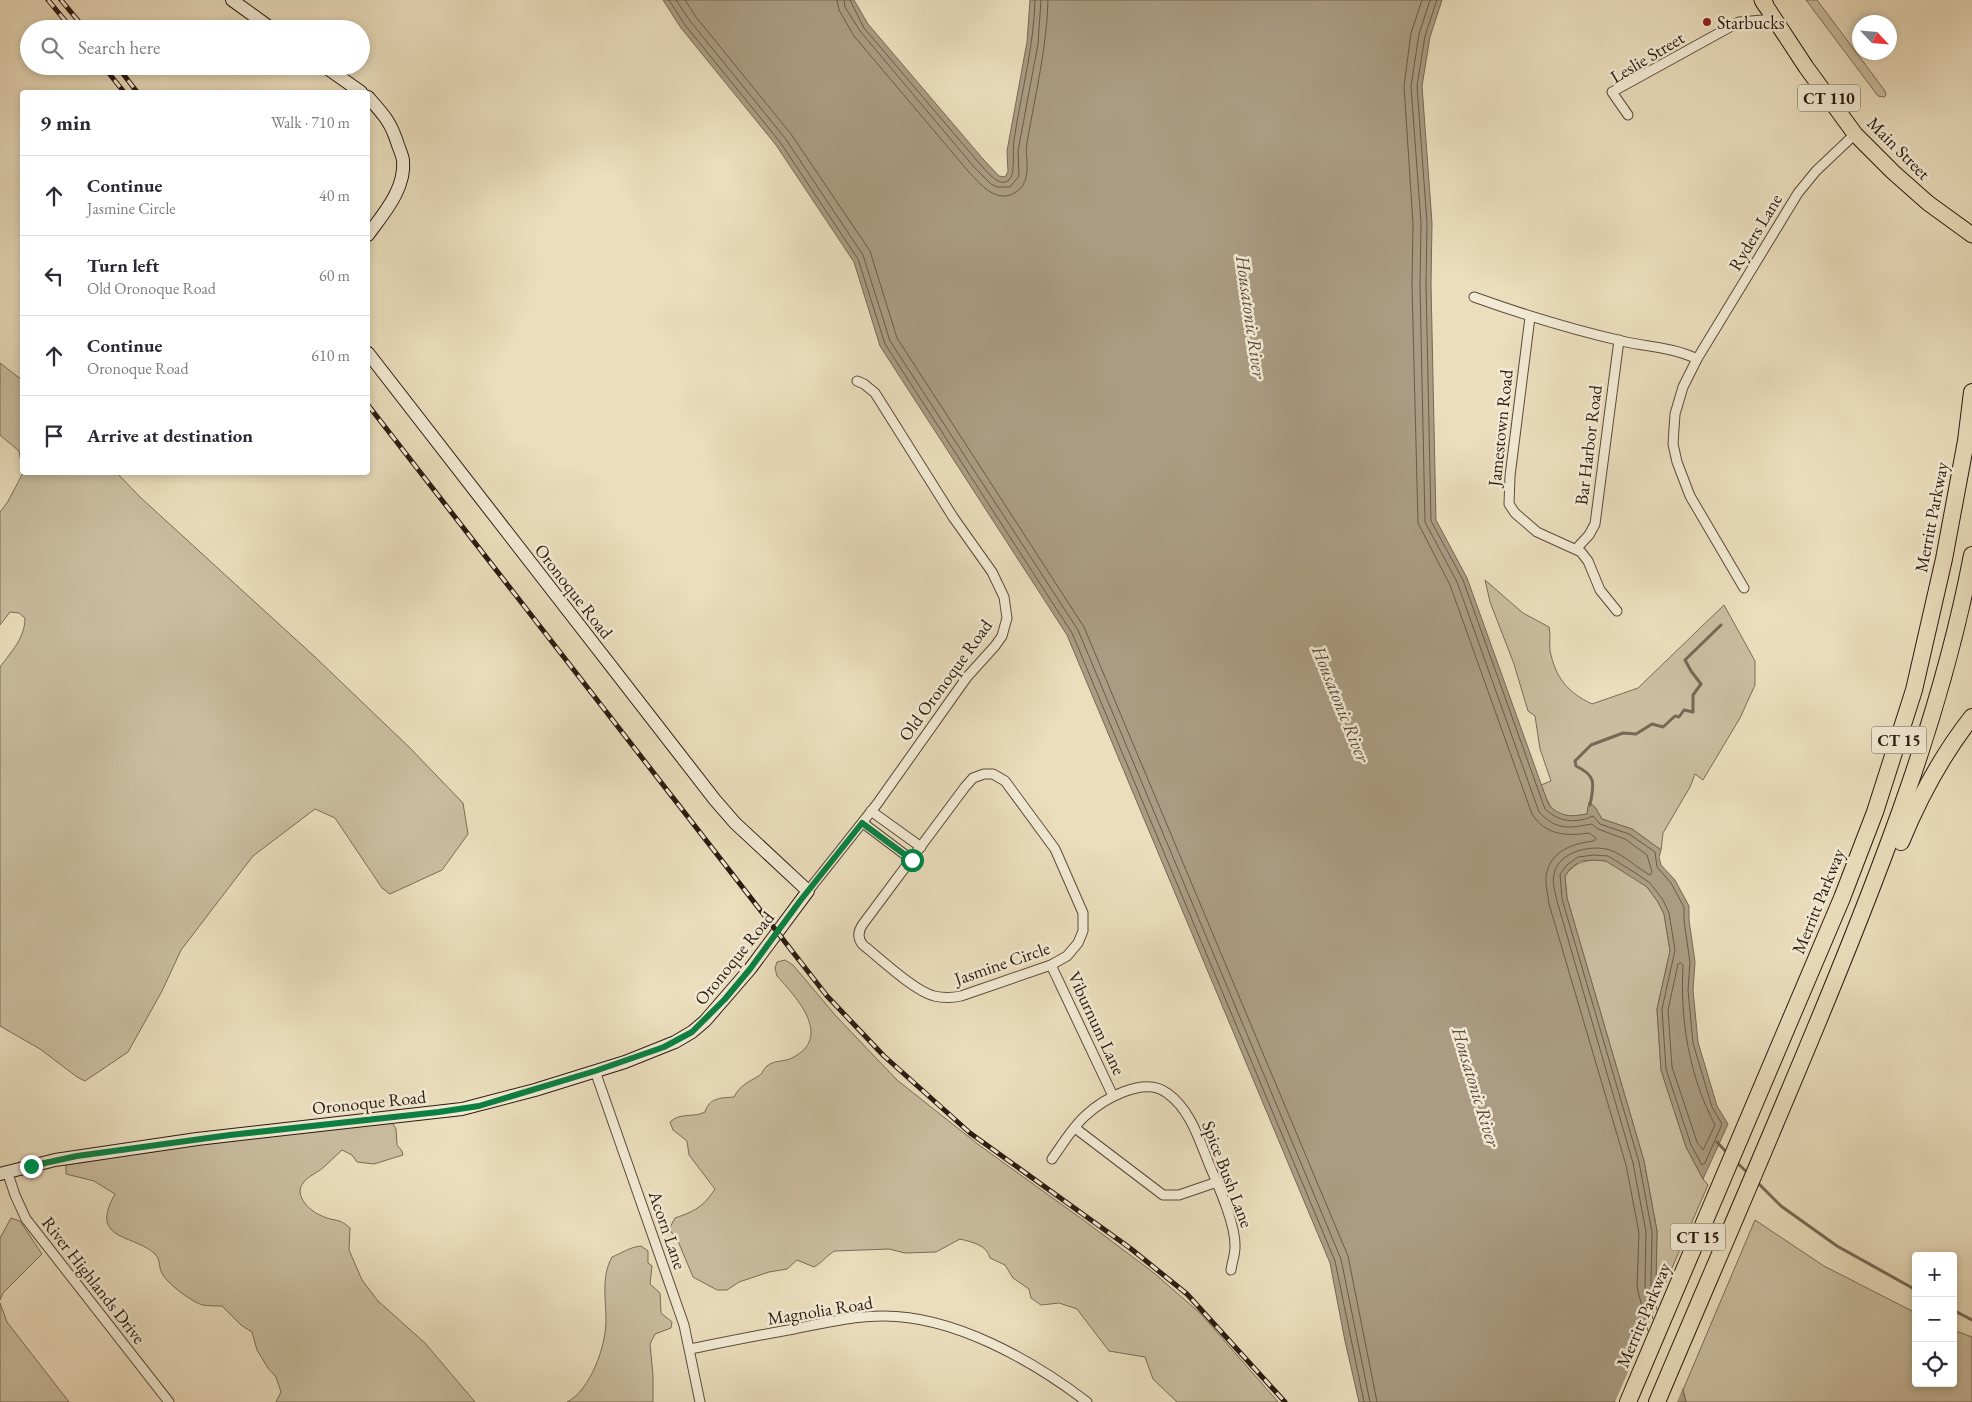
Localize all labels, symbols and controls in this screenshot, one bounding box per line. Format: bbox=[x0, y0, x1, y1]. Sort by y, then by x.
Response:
place label: Starbucks bbox=[1717, 11, 1785, 34]
north arrow bbox=[1852, 15, 1897, 60]
marker: Starbucks bbox=[1701, 16, 1713, 28]
search box bbox=[20, 20, 370, 75]
street label: Leslie Street bbox=[1606, 26, 1688, 88]
icon: search bbox=[38, 34, 66, 62]
text: Search here bbox=[78, 35, 160, 60]
road number: CT 110 bbox=[1798, 85, 1860, 112]
text: 9 min bbox=[40, 109, 91, 136]
text: Walk · 710 m bbox=[271, 112, 350, 133]
street label: Main Street bbox=[1863, 112, 1936, 185]
text: Continue bbox=[87, 173, 162, 198]
icon: ahead bbox=[40, 182, 68, 210]
text: 40 m bbox=[319, 185, 350, 206]
street label: Ryders Lane bbox=[1723, 189, 1787, 275]
text: Jasmine Circle bbox=[87, 198, 175, 219]
text: Turn left bbox=[87, 253, 159, 278]
water label: Housatonic River bbox=[1230, 253, 1272, 381]
icon: left bbox=[40, 262, 68, 290]
text: 60 m bbox=[319, 265, 350, 286]
text: Old Oronoque Road bbox=[87, 278, 216, 299]
text: Continue bbox=[87, 333, 162, 358]
icon: ahead bbox=[40, 342, 68, 370]
text: 610 m bbox=[311, 345, 350, 366]
text: Oronoque Road bbox=[87, 358, 189, 379]
street label: Jamestown Road bbox=[1482, 367, 1518, 490]
street label: Bar Harbor Road bbox=[1569, 383, 1607, 506]
icon: arrive bbox=[40, 422, 68, 450]
text: Arrive at destination bbox=[87, 423, 253, 448]
street label: Merritt Parkway bbox=[1909, 460, 1953, 574]
street label: Oronoque Road bbox=[530, 539, 619, 644]
street label: Old Oronoque Road bbox=[893, 614, 997, 745]
water label: Housatonic River bbox=[1306, 641, 1376, 767]
road number: CT 15 bbox=[1872, 726, 1926, 754]
street label: Merritt Parkway bbox=[1786, 845, 1850, 957]
route start bbox=[901, 849, 924, 872]
street label: Oronoque Road bbox=[689, 906, 779, 1010]
street label: Jasmine Circle bbox=[949, 936, 1053, 991]
street label: Viburnum Lane bbox=[1063, 968, 1131, 1078]
water label: Housatonic River bbox=[1446, 1023, 1506, 1151]
street label: Oronoque Road bbox=[311, 1084, 428, 1119]
street label: Spice Bush Lane bbox=[1197, 1117, 1259, 1231]
route end bbox=[20, 1155, 43, 1178]
street label: Acorn Lane bbox=[644, 1187, 692, 1272]
street label: River Highlands Drive bbox=[37, 1212, 151, 1348]
road number: CT 15 bbox=[1670, 1224, 1726, 1250]
map controls bbox=[1912, 1252, 1957, 1387]
button: + bbox=[1912, 1252, 1957, 1297]
street label: Merritt Parkway bbox=[1611, 1259, 1675, 1371]
street label: Magnolia Road bbox=[766, 1290, 875, 1330]
button: − bbox=[1912, 1297, 1957, 1342]
button: locate bbox=[1912, 1342, 1957, 1387]

